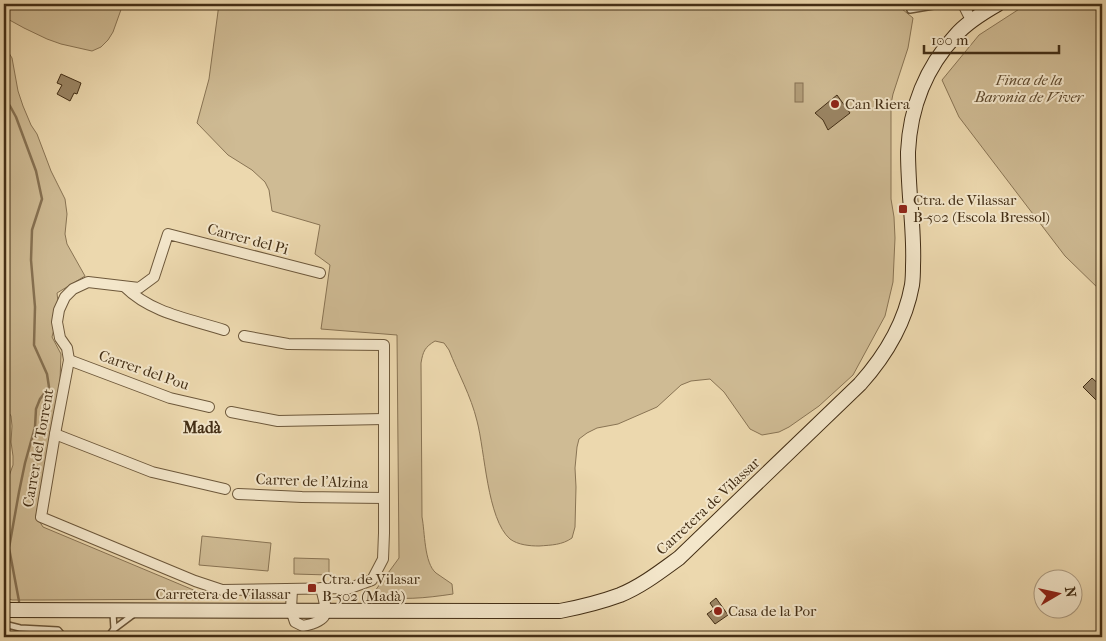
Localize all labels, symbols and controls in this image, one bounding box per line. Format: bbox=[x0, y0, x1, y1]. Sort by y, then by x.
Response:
scale bar bbox=[924, 22, 1058, 54]
text: 100 m bbox=[931, 31, 969, 49]
park label: Finca de la Baronia de Viver bbox=[974, 71, 1085, 106]
place label: Can Riera bbox=[845, 95, 911, 113]
marker: Can Riera bbox=[829, 98, 841, 110]
place label: Ctra. de Vilassar B-502 (Escola Bressol) bbox=[913, 191, 1050, 226]
marker: Ctra. de Vilassar B-502 (Escola Bressol) bbox=[897, 203, 909, 215]
street label: Carrer del Pi bbox=[206, 220, 291, 259]
street label: Carrer del Pou bbox=[96, 346, 192, 394]
street label: Carrer del Torrent bbox=[19, 387, 57, 509]
district label: Madà bbox=[182, 418, 222, 437]
street label: Carretera de Vilassar bbox=[653, 453, 764, 559]
street label: Carrer de l'Alzina bbox=[255, 470, 370, 492]
north arrow bbox=[1034, 568, 1084, 618]
place label: Ctra. de Vilasar B-502 (Madà) bbox=[322, 570, 421, 605]
marker: Ctra. de Vilasar B-502 (Madà) bbox=[306, 582, 318, 594]
street label: Carretera de Vilassar bbox=[156, 585, 291, 603]
text: N bbox=[1061, 585, 1080, 599]
place label: Casa de la Por bbox=[728, 602, 817, 620]
marker: Casa de la Por bbox=[712, 605, 724, 617]

